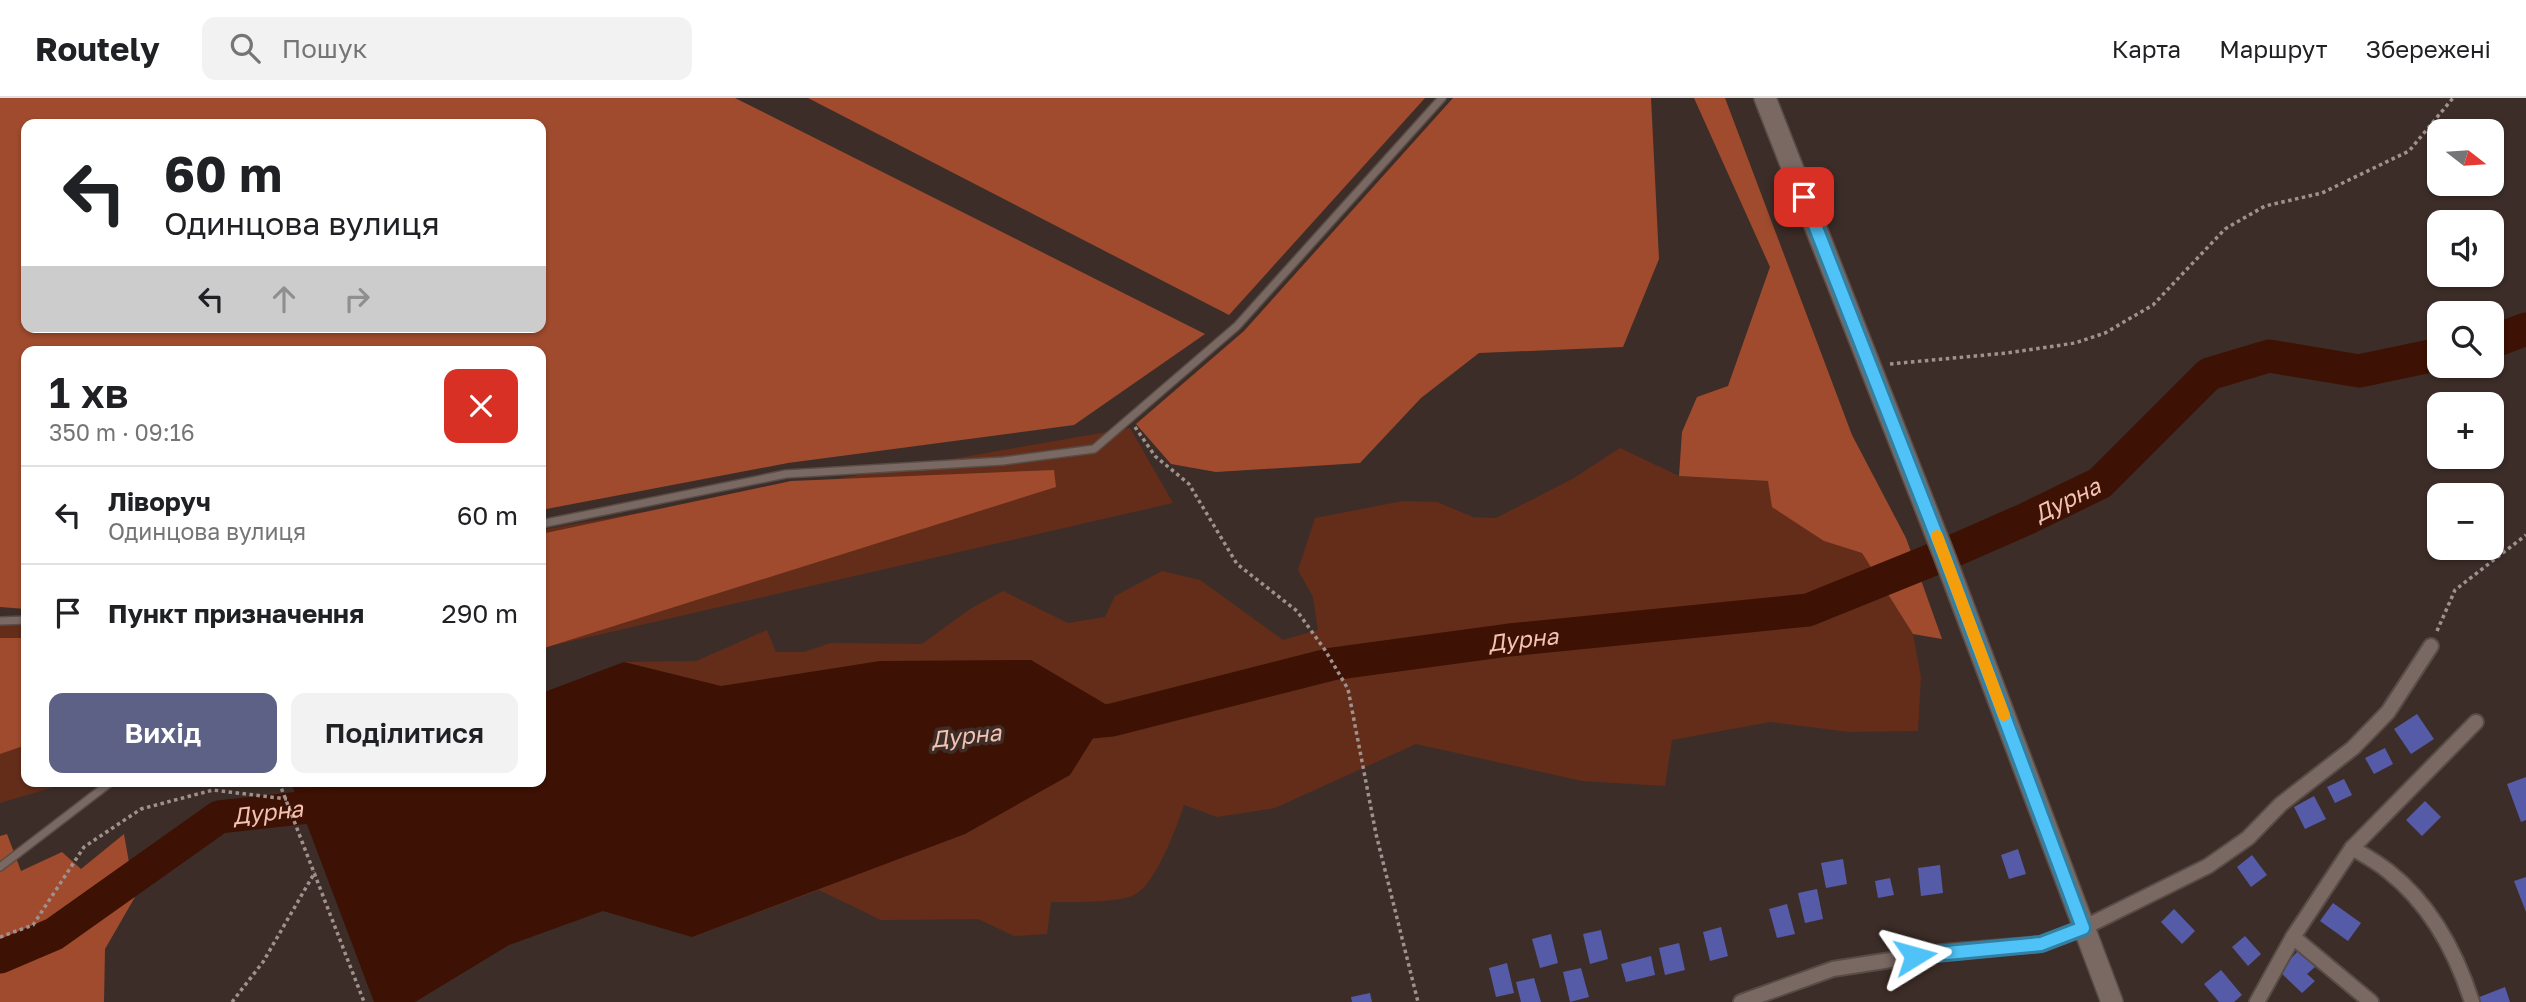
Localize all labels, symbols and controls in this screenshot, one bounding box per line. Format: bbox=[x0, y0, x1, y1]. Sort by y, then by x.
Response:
search box bbox=[202, 17, 692, 80]
text: Routely bbox=[35, 29, 160, 68]
icon: search bbox=[226, 29, 264, 67]
text: Пошук bbox=[282, 33, 367, 64]
text: Карта bbox=[2112, 34, 2181, 63]
text: Маршрут bbox=[2219, 34, 2328, 63]
text: Збережені bbox=[2366, 34, 2491, 63]
north arrow bbox=[2427, 119, 2504, 196]
map controls bbox=[2427, 119, 2504, 560]
text: 60 m bbox=[164, 144, 282, 203]
icon: left bbox=[49, 147, 140, 238]
pin bbox=[1774, 167, 1834, 227]
icon: arrive bbox=[1785, 178, 1823, 216]
text: Одинцова вулиця bbox=[164, 204, 440, 242]
button: sound bbox=[2427, 210, 2504, 287]
icon: left bbox=[192, 280, 230, 318]
icon: ahead bbox=[265, 280, 303, 318]
icon: right bbox=[338, 280, 376, 318]
button: search bbox=[2427, 301, 2504, 378]
text: 1 хв bbox=[49, 367, 129, 417]
button: close bbox=[444, 369, 518, 443]
button: + bbox=[2427, 392, 2504, 469]
text: 350 m · 09:16 bbox=[49, 418, 195, 446]
water label: Дурна bbox=[2028, 471, 2105, 528]
button: − bbox=[2427, 483, 2504, 560]
text: Ліворуч bbox=[108, 486, 211, 517]
icon: left bbox=[49, 496, 87, 534]
text: 60 m bbox=[457, 500, 518, 531]
text: Одинцова вулиця bbox=[108, 517, 306, 545]
icon: arrive bbox=[49, 594, 87, 632]
text: Пункт призначення bbox=[108, 598, 364, 629]
text: 290 m bbox=[442, 598, 518, 629]
water label: Дурна bbox=[1485, 621, 1560, 657]
button: Вихід bbox=[49, 693, 277, 773]
button: Поділитися bbox=[291, 693, 518, 773]
water label: Дурна bbox=[929, 717, 1003, 753]
water label: Дурна bbox=[230, 794, 305, 829]
position arrow bbox=[1878, 919, 1952, 993]

